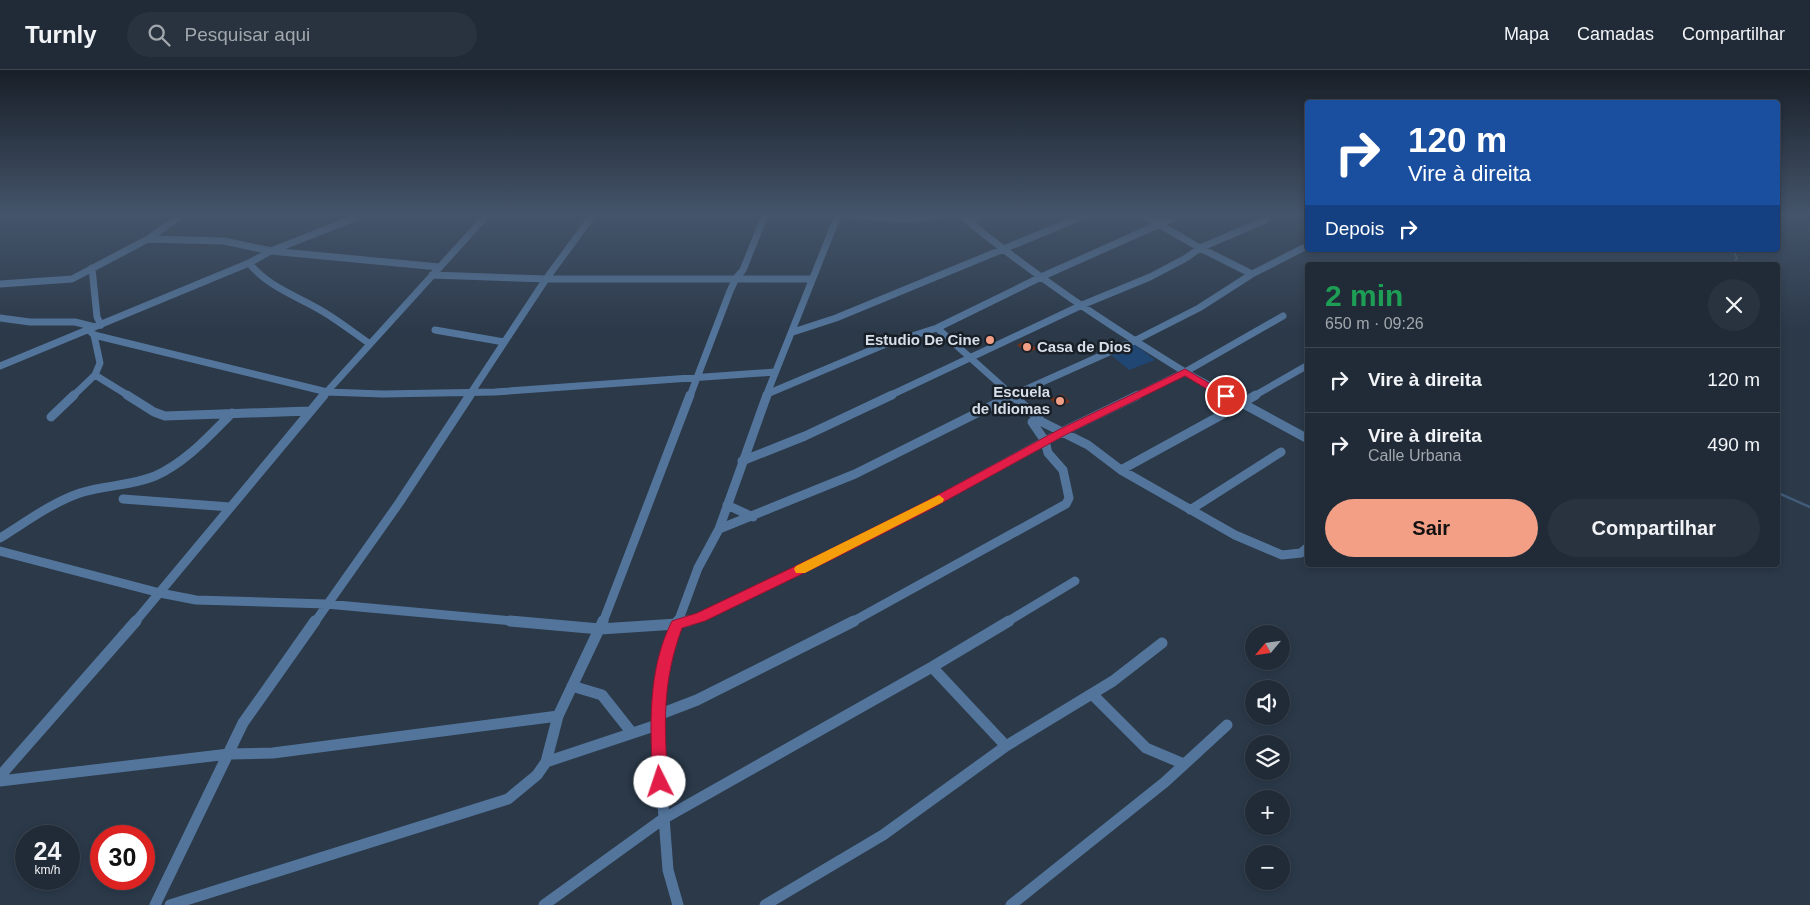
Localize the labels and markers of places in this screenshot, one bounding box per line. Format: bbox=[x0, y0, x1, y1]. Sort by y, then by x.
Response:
place label: Estudio De Cine bbox=[865, 331, 980, 348]
marker: Estudio De Cine bbox=[984, 334, 996, 346]
place label: Casa de Dios bbox=[1037, 338, 1131, 355]
marker: Casa de Dios bbox=[1021, 341, 1033, 353]
pin bbox=[1205, 375, 1247, 417]
place label: Escuela de Idiomas bbox=[972, 383, 1051, 417]
marker: Escuela de Idiomas bbox=[1054, 395, 1066, 407]

